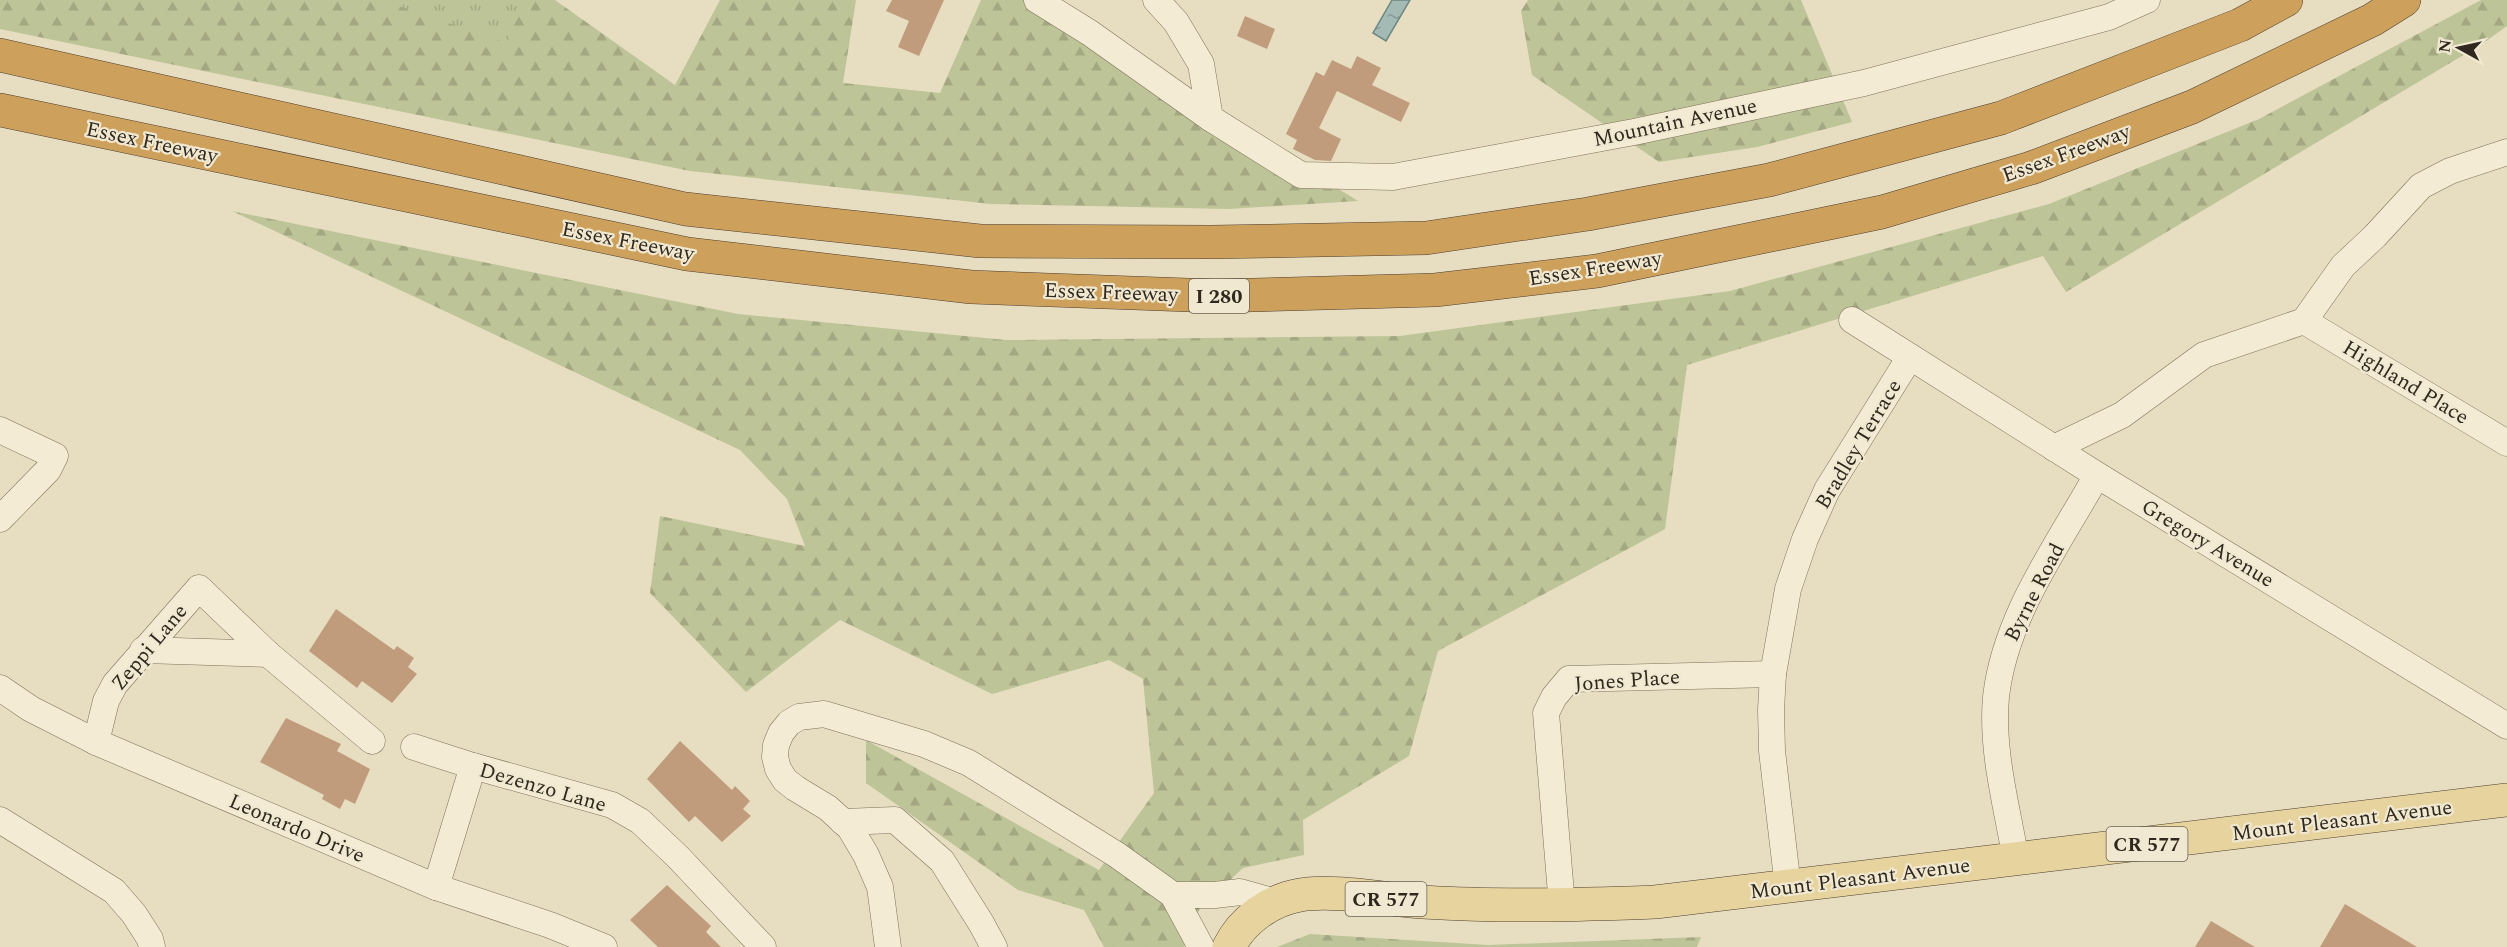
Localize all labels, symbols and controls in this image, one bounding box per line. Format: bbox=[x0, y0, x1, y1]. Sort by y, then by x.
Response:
north arrow bbox=[2429, 18, 2489, 78]
text: N bbox=[2432, 38, 2458, 54]
street label: Mountain Avenue bbox=[1590, 90, 1760, 156]
street label: Essex Freeway bbox=[83, 113, 222, 173]
street label: Essex Freeway bbox=[1998, 116, 2136, 192]
street label: Essex Freeway bbox=[559, 213, 698, 271]
street label: Essex Freeway bbox=[1526, 243, 1665, 295]
street label: Essex Freeway bbox=[1043, 275, 1180, 311]
road number: I 280 bbox=[1189, 279, 1249, 313]
street label: Highland Place bbox=[2336, 332, 2475, 433]
street label: Bradley Terrace bbox=[1807, 373, 1910, 516]
street label: Gregory Avenue bbox=[2135, 491, 2280, 596]
street label: Byrne Road bbox=[1996, 537, 2073, 647]
street label: Zeppi Lane bbox=[104, 597, 196, 698]
street label: Jones Place bbox=[1573, 661, 1681, 701]
street label: Dezenzo Lane bbox=[475, 755, 610, 821]
street label: Leonardo Drive bbox=[223, 786, 370, 872]
street label: Mount Pleasant Avenue bbox=[2230, 792, 2454, 850]
road number: CR 577 bbox=[2106, 827, 2188, 861]
street label: Mount Pleasant Avenue bbox=[1748, 850, 1972, 908]
road number: CR 577 bbox=[1346, 882, 1426, 916]

